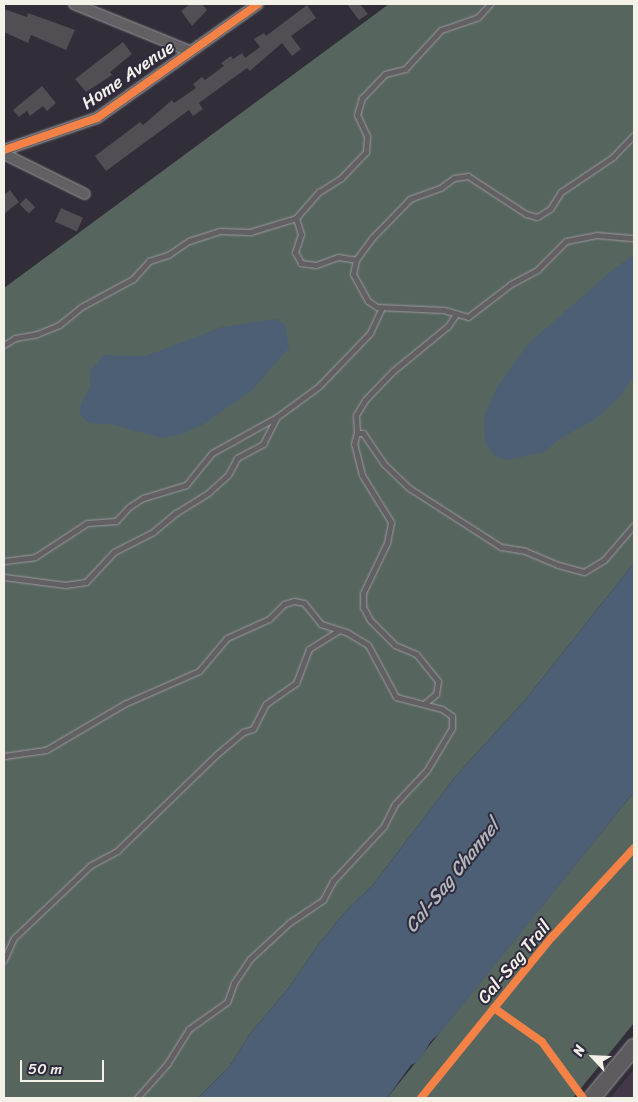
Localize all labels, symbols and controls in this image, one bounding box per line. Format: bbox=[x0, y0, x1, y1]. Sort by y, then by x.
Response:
street label: Home Avenue bbox=[78, 36, 178, 114]
water label: Cal-Sag Channel bbox=[399, 815, 505, 937]
street label: Cal-Sag Trail bbox=[473, 916, 555, 1008]
north arrow bbox=[568, 1032, 618, 1082]
text: N bbox=[566, 1041, 592, 1060]
scale bar bbox=[22, 1050, 106, 1082]
text: 50 m bbox=[28, 1056, 62, 1082]

